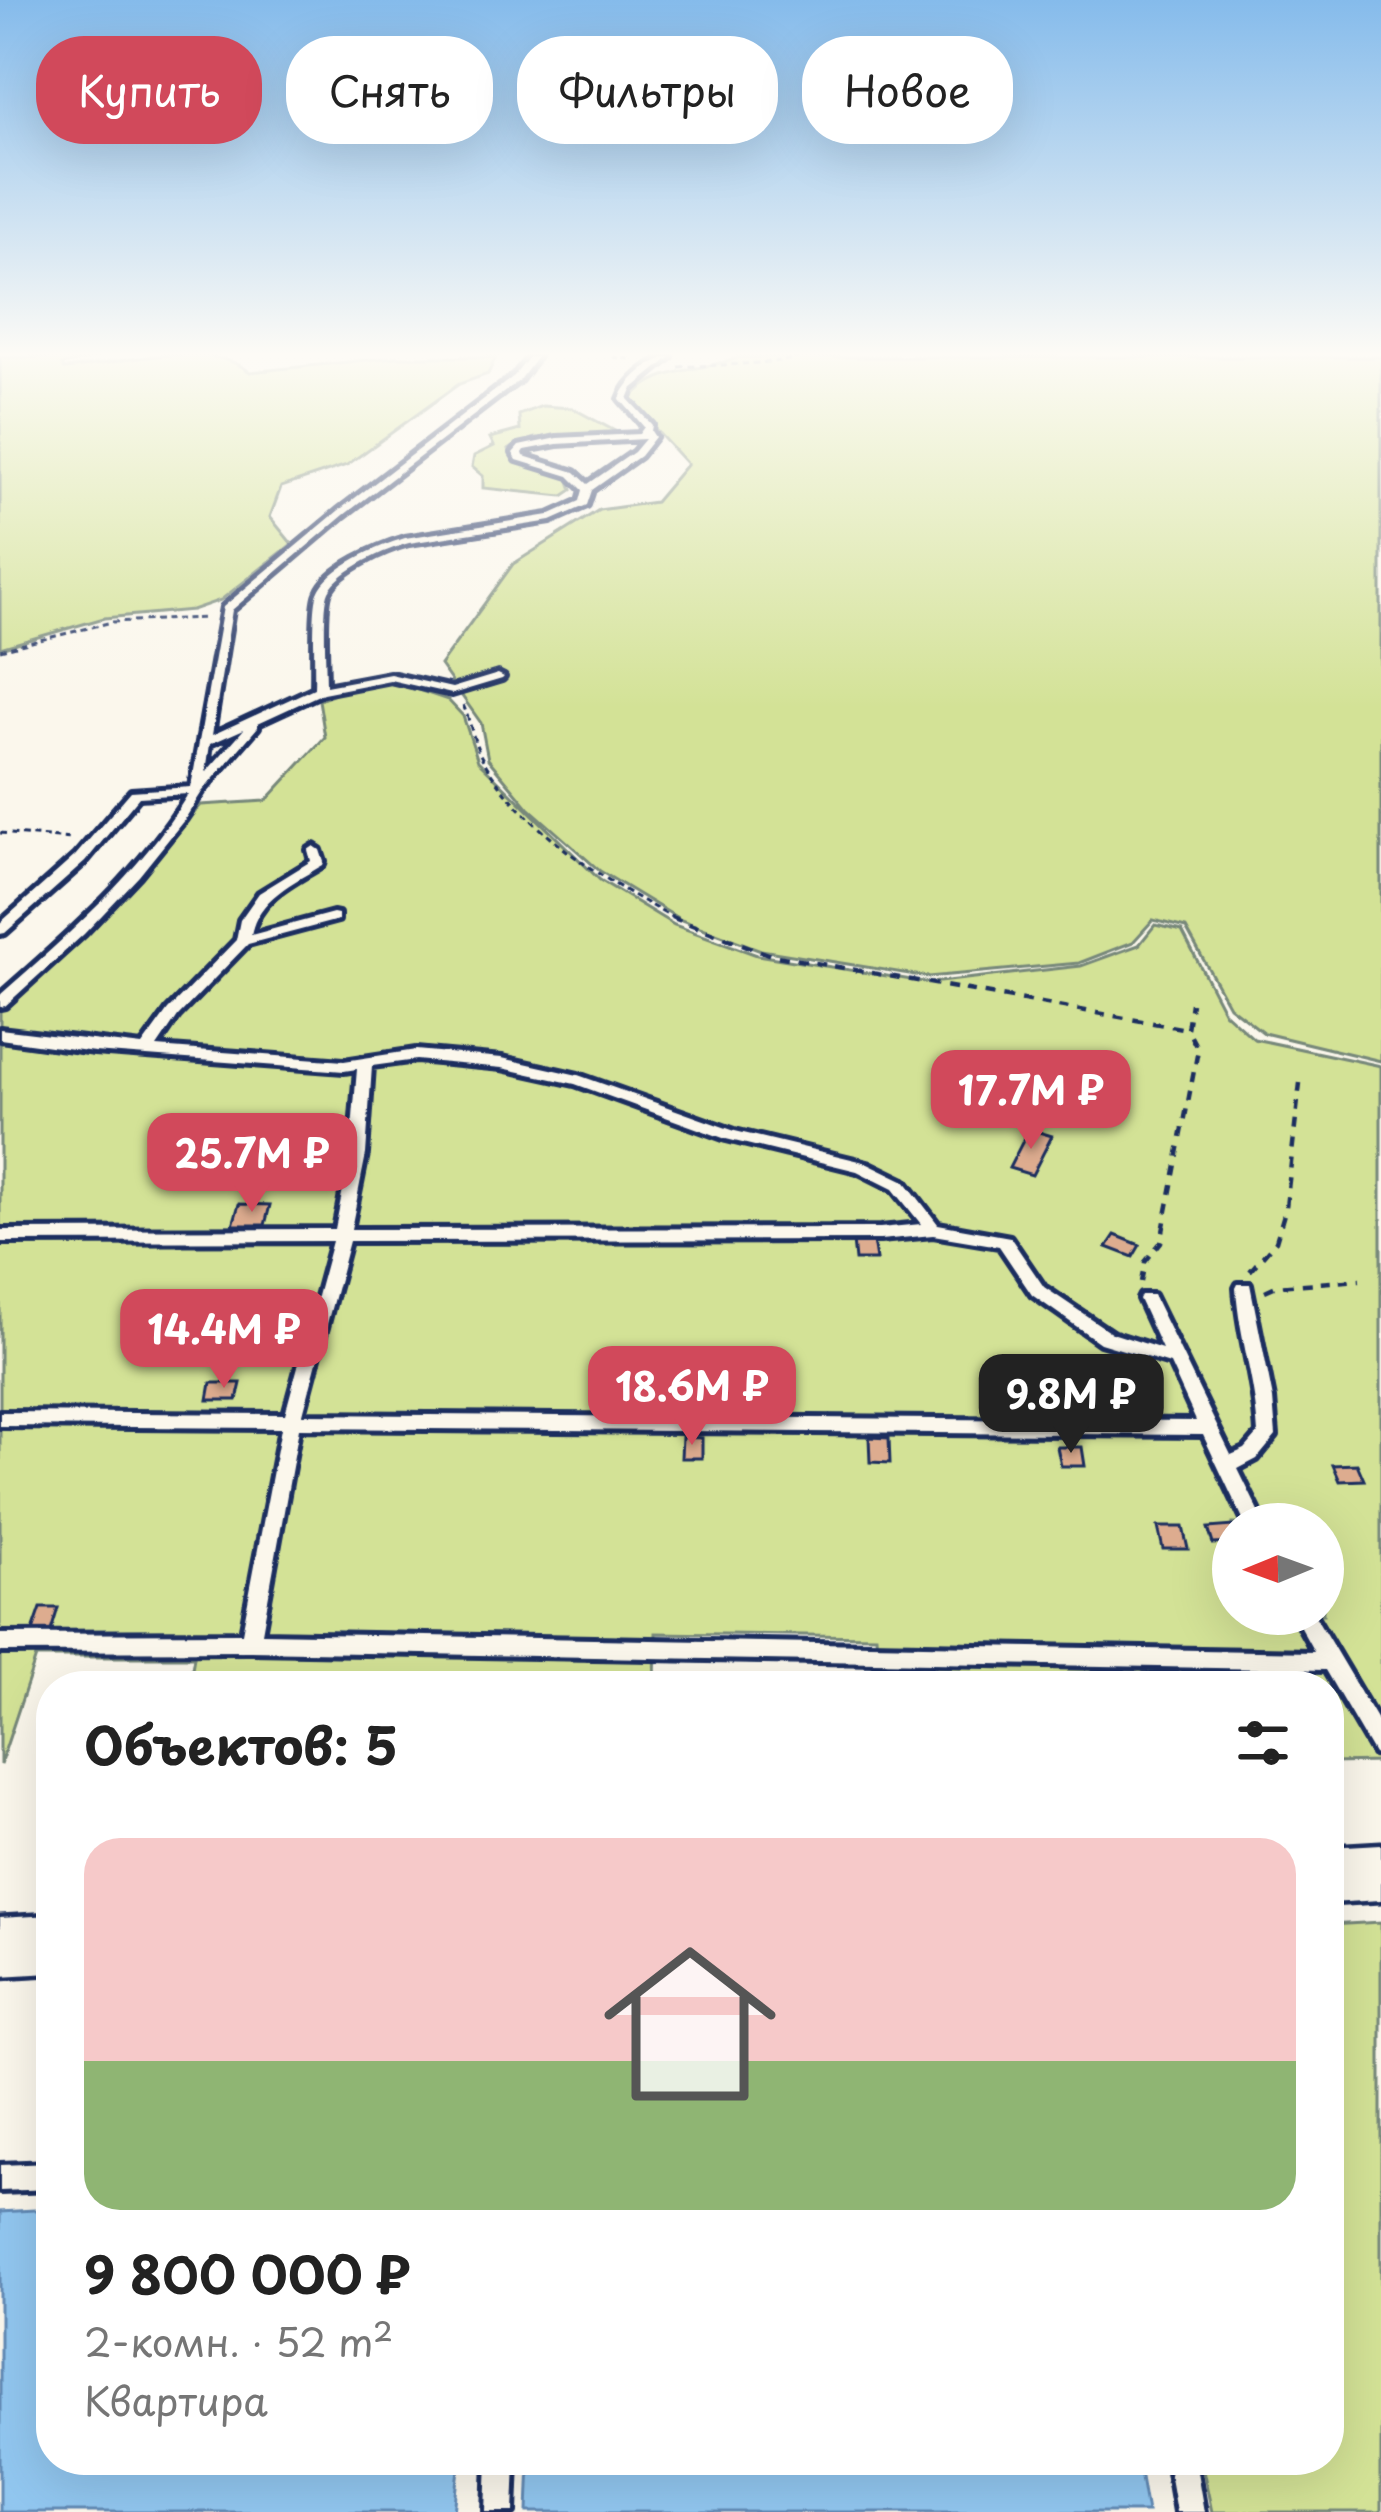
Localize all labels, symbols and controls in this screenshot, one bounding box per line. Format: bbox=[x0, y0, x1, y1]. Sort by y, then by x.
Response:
chip: Купить bbox=[36, 36, 262, 144]
chip: Снять bbox=[286, 36, 493, 144]
chip: Фильтры bbox=[517, 36, 778, 144]
chip: Новое bbox=[802, 36, 1013, 144]
pin: 17.7M ₽ bbox=[920, 1050, 1142, 1152]
text: 17.7M ₽ bbox=[958, 1059, 1104, 1118]
pin: 25.7M ₽ bbox=[141, 1113, 363, 1215]
text: 25.7M ₽ bbox=[174, 1122, 330, 1181]
pin: 14.4M ₽ bbox=[113, 1289, 335, 1391]
text: 14.4M ₽ bbox=[147, 1298, 301, 1357]
pin: 18.6M ₽ bbox=[581, 1346, 803, 1448]
pin: 9.8M ₽ bbox=[973, 1354, 1169, 1456]
text: 18.6M ₽ bbox=[615, 1355, 769, 1414]
text: 9.8M ₽ bbox=[1006, 1363, 1136, 1422]
north arrow bbox=[1212, 1503, 1344, 1635]
map controls bbox=[1212, 1503, 1344, 1635]
text: Объектов: 5 bbox=[84, 1705, 398, 1782]
icon: filters bbox=[1230, 1710, 1296, 1776]
icon: home bbox=[582, 1916, 798, 2132]
text: 9 800 000 ₽ bbox=[84, 2234, 410, 2311]
text: 2-комн. · 52 m² bbox=[84, 2311, 393, 2370]
text: Квартира bbox=[84, 2370, 268, 2429]

